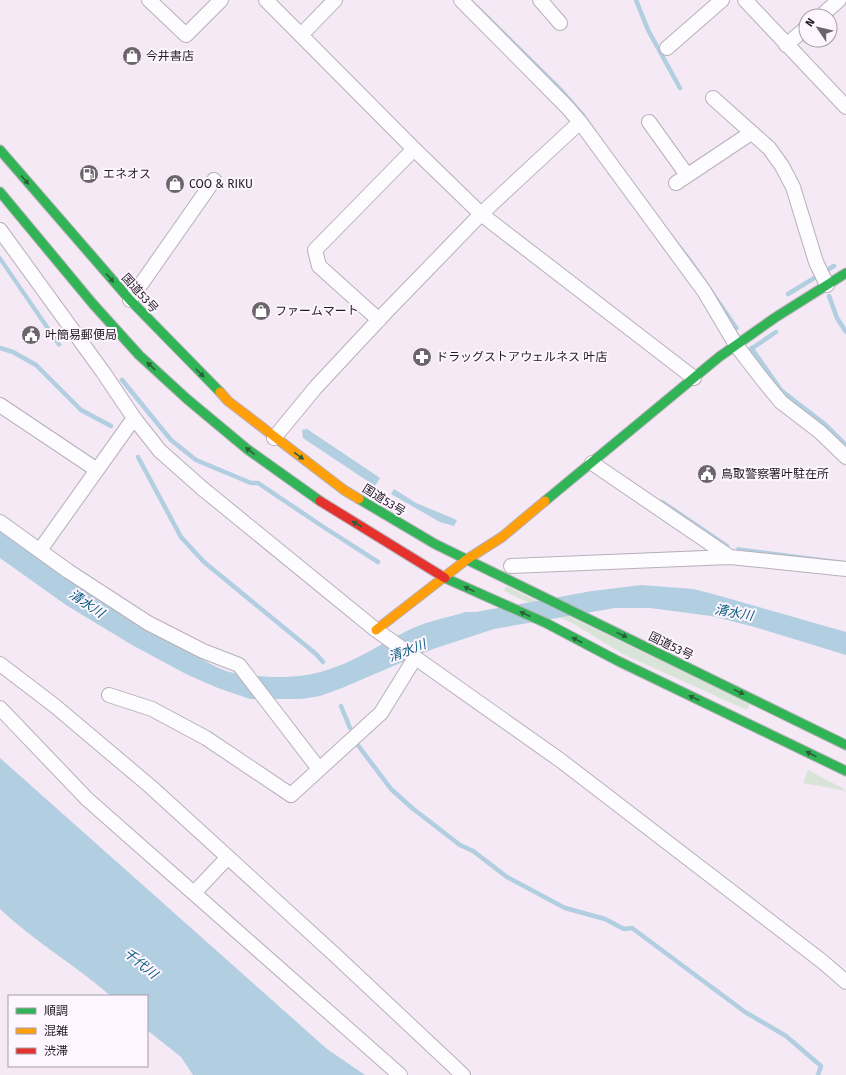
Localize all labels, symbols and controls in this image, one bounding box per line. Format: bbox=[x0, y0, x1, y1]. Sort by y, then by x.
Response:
north arrow bbox=[798, 8, 838, 48]
text: N bbox=[803, 16, 818, 29]
shop icon: 今井書店 bbox=[121, 45, 143, 67]
place label: 今井書店 bbox=[146, 49, 194, 63]
fuel station icon: エネオス bbox=[78, 163, 100, 185]
place label: エネオス bbox=[103, 167, 151, 181]
shop icon: COO & RIKU bbox=[164, 173, 186, 195]
one-way arrow bbox=[20, 175, 29, 186]
place label: COO & RIKU bbox=[189, 177, 253, 191]
street label: 国道53号 bbox=[119, 271, 161, 315]
one-way arrow bbox=[106, 273, 115, 283]
shop icon: ファームマート bbox=[250, 300, 272, 322]
place label: ファームマート bbox=[275, 304, 359, 318]
public building icon: 叶簡易郵便局 bbox=[20, 324, 42, 346]
place label: 叶簡易郵便局 bbox=[45, 328, 117, 342]
pharmacy icon: ドラッグストアウェルネス 叶店 bbox=[411, 346, 433, 368]
place label: ドラッグストアウェルネス 叶店 bbox=[436, 350, 607, 364]
one-way arrow bbox=[146, 361, 156, 371]
one-way arrow bbox=[195, 368, 205, 378]
one-way arrow bbox=[244, 447, 255, 455]
one-way arrow bbox=[294, 452, 304, 460]
public building icon: 鳥取警察署叶駐在所 bbox=[696, 463, 718, 485]
place label: 鳥取警察署叶駐在所 bbox=[721, 467, 829, 481]
street label: 国道53号 bbox=[360, 481, 408, 519]
one-way arrow bbox=[351, 521, 363, 528]
water label: 清水川 bbox=[66, 586, 109, 622]
one-way arrow bbox=[464, 586, 475, 592]
water label: 清水川 bbox=[713, 602, 756, 624]
one-way arrow bbox=[520, 611, 531, 617]
street label: 国道53号 bbox=[646, 629, 696, 663]
one-way arrow bbox=[616, 632, 628, 638]
water label: 清水川 bbox=[386, 636, 430, 664]
one-way arrow bbox=[571, 637, 583, 643]
one-way arrow bbox=[733, 689, 744, 695]
one-way arrow bbox=[688, 695, 700, 701]
one-way arrow bbox=[805, 750, 817, 757]
water label: 千代川 bbox=[121, 945, 162, 983]
legend bbox=[8, 995, 148, 1067]
text: 順調 bbox=[44, 1004, 68, 1018]
text: 混雑 bbox=[44, 1024, 68, 1038]
text: 渋滞 bbox=[44, 1044, 68, 1058]

